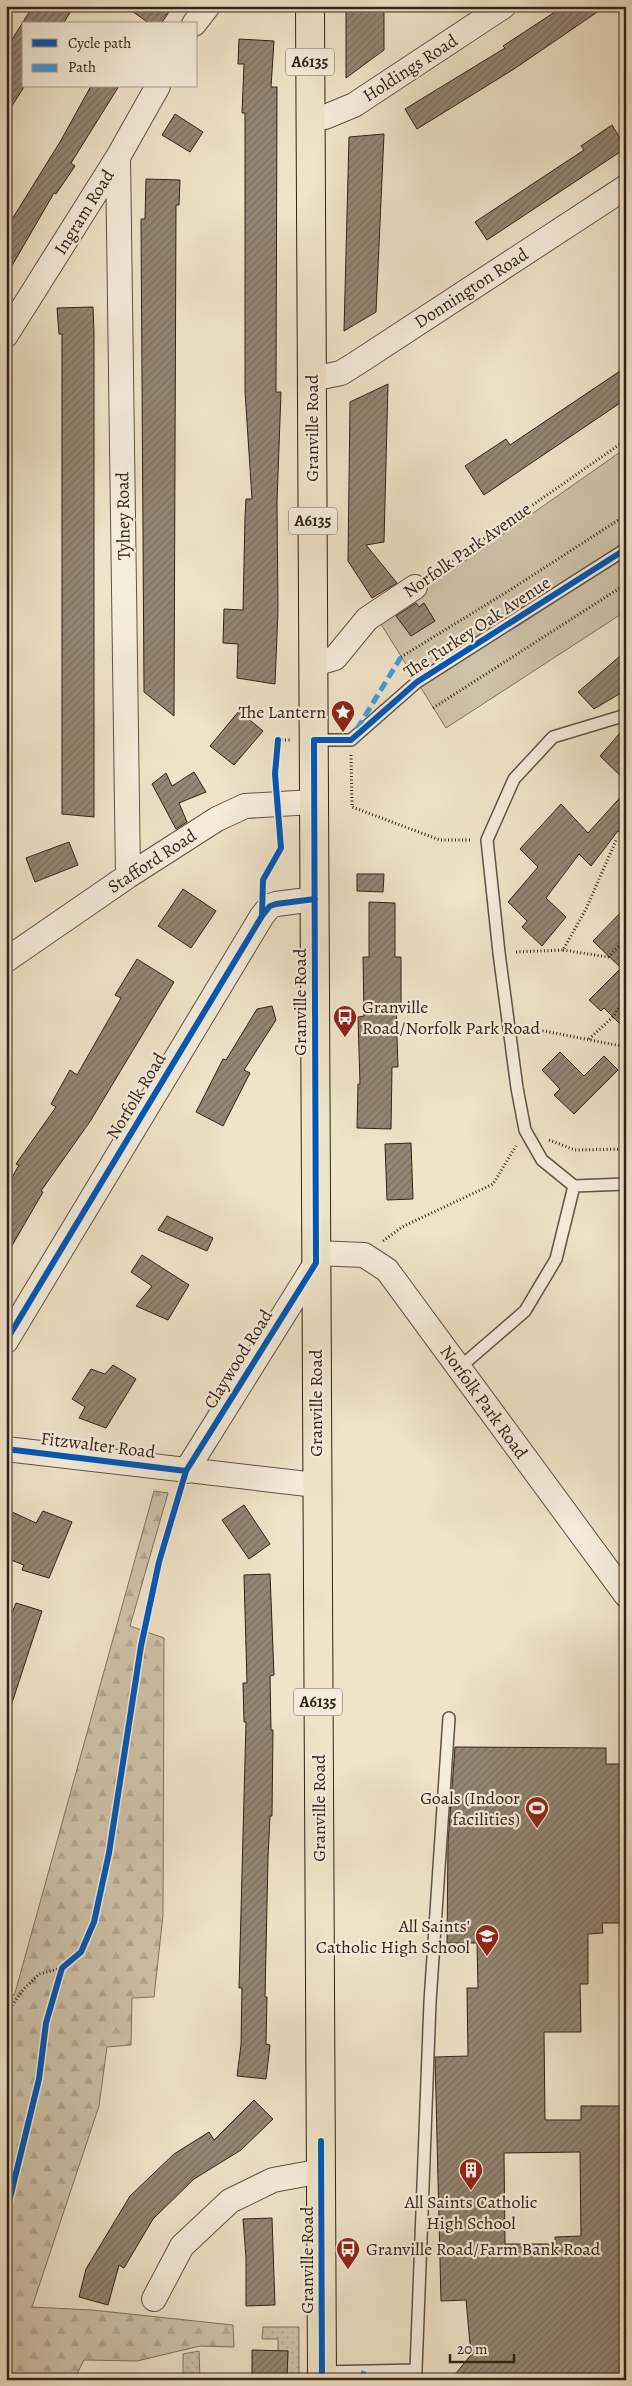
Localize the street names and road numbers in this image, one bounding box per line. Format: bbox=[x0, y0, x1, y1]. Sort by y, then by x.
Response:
street label: Holdings Road bbox=[358, 28, 462, 108]
road number: A6135 bbox=[286, 48, 334, 76]
street label: Ingram Road bbox=[48, 165, 120, 259]
street label: Donnington Road bbox=[409, 242, 533, 334]
street label: Granville Road bbox=[300, 374, 324, 482]
street label: Tylney Road bbox=[110, 471, 136, 560]
street label: Norfolk Park Avenue bbox=[398, 497, 536, 603]
road number: A6135 bbox=[289, 508, 337, 534]
street label: The Turkey Oak Avenue bbox=[399, 570, 555, 684]
street label: Stafford Road bbox=[103, 823, 201, 899]
street label: Granville Road bbox=[288, 948, 312, 1056]
street label: Norfolk Road bbox=[101, 1048, 172, 1144]
street label: Claywood Road bbox=[198, 1305, 278, 1413]
street label: Norfolk Park Road bbox=[435, 1340, 534, 1464]
street label: Granville Road bbox=[304, 1349, 328, 1457]
street label: Fitzwalter Road bbox=[39, 1426, 157, 1464]
road number: A6135 bbox=[294, 1688, 342, 1715]
street label: Granville Road bbox=[307, 1754, 331, 1862]
street label: Granville Road bbox=[295, 2206, 319, 2314]

